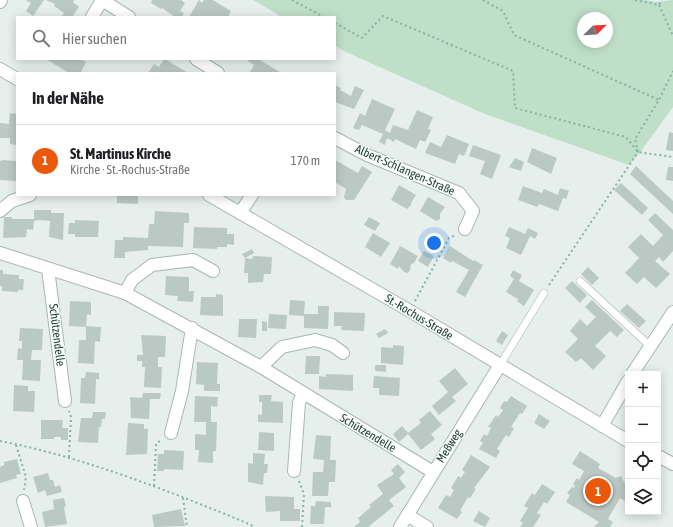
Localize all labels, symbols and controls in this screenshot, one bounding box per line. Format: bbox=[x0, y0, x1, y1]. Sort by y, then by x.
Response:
north arrow bbox=[577, 12, 613, 48]
search box bbox=[16, 16, 336, 60]
icon: search bbox=[30, 27, 52, 49]
text: Hier suchen bbox=[62, 30, 127, 47]
text: In der Nähe bbox=[32, 88, 104, 108]
street label: Albert-Schlangen-Straße bbox=[353, 142, 457, 198]
text: St. Martinus Kirche bbox=[70, 145, 171, 162]
text: 1 bbox=[42, 153, 48, 168]
text: 170 m bbox=[291, 153, 320, 168]
text: Kirche · St.-Rochus-Straße bbox=[70, 162, 190, 177]
your location bbox=[424, 233, 444, 253]
street label: St.-Rochus-Straße bbox=[382, 291, 456, 343]
street label: Schützendelle bbox=[46, 303, 68, 367]
map controls bbox=[625, 371, 661, 515]
button: + bbox=[625, 371, 661, 407]
button: − bbox=[625, 407, 661, 443]
street label: Schützendelle bbox=[337, 411, 399, 455]
street label: Meßweg bbox=[433, 426, 465, 465]
button: locate bbox=[625, 443, 661, 479]
pin: 1 bbox=[585, 476, 611, 506]
button: layers bbox=[625, 479, 661, 515]

